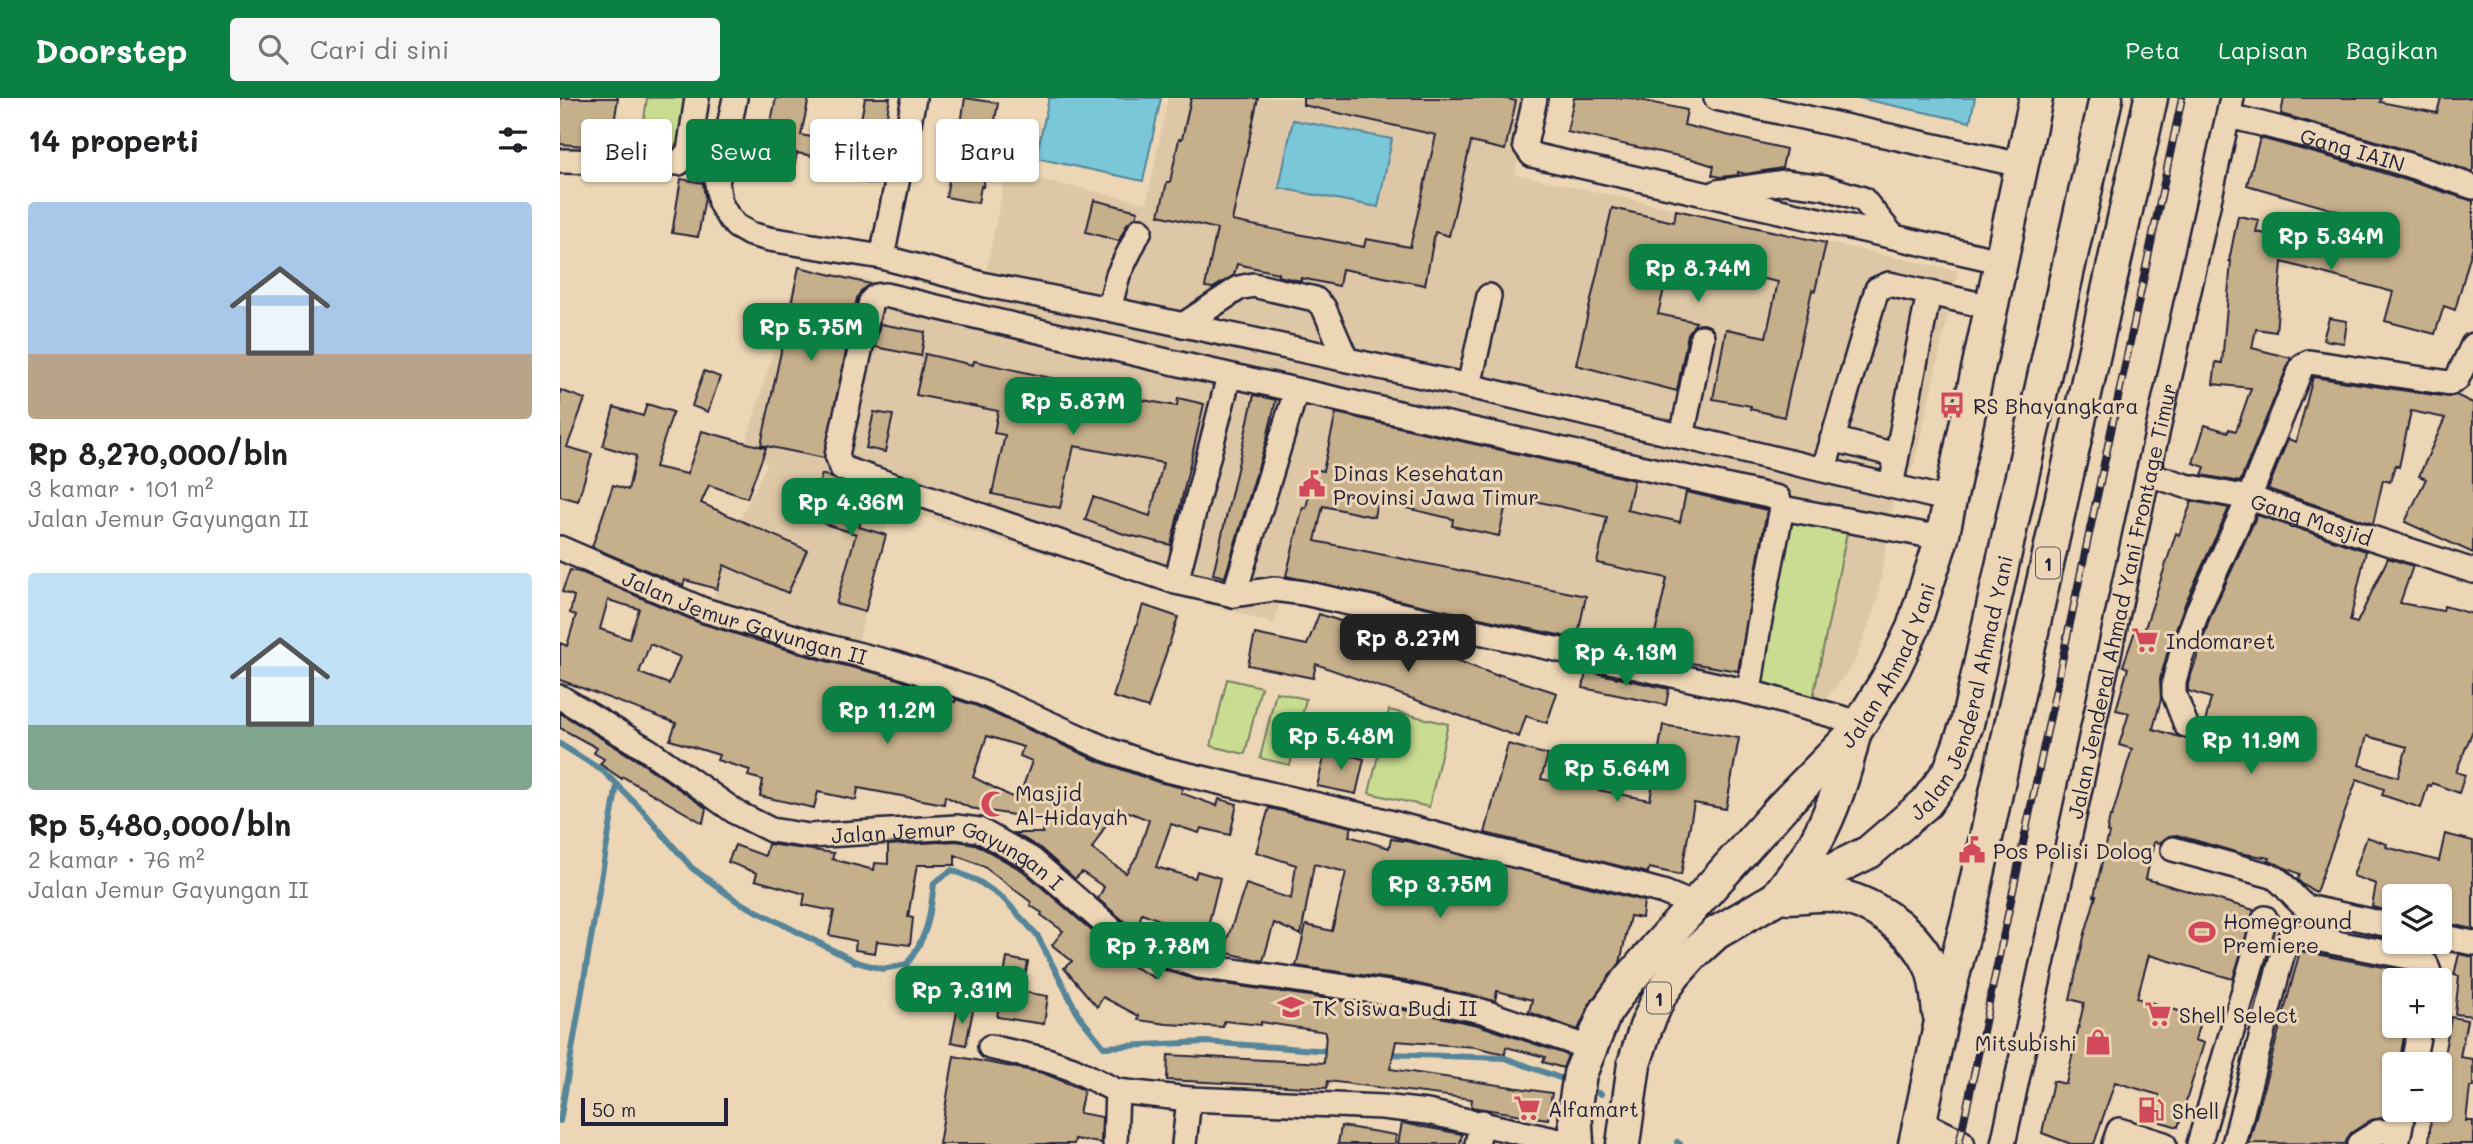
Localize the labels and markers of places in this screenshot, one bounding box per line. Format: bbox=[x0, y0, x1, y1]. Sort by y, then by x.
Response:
pin: Rp 5.34M bbox=[2259, 212, 2403, 272]
pin: Rp 8.74M bbox=[1626, 244, 1770, 304]
pin: Rp 5.75M bbox=[739, 303, 883, 363]
pin: Rp 5.87M bbox=[1001, 378, 1145, 437]
bus stop icon: RS Bhayangkara bbox=[1937, 390, 1967, 420]
place label: RS Bhayangkara bbox=[1973, 392, 2139, 419]
place label: Dinas Kesehatan Provinsi Jawa Timur bbox=[1333, 459, 1539, 510]
public building icon: Dinas Kesehatan Provinsi Jawa Timur bbox=[1297, 469, 1327, 499]
pin: Rp 4.36M bbox=[779, 478, 923, 538]
pin: Rp 8.27M bbox=[1336, 614, 1480, 674]
supermarket icon: Indomaret bbox=[2130, 625, 2160, 655]
place label: Indomaret bbox=[2166, 627, 2275, 654]
pin: Rp 4.13M bbox=[1554, 628, 1698, 688]
pin: Rp 11.2M bbox=[815, 686, 959, 746]
pin: Rp 5.48M bbox=[1269, 712, 1413, 772]
pin: Rp 11.9M bbox=[2179, 716, 2323, 776]
pin: Rp 5.64M bbox=[1545, 744, 1689, 804]
place label: Masjid Al-Hidayah bbox=[1015, 779, 1127, 830]
mosque icon: Masjid Al-Hidayah bbox=[979, 789, 1009, 819]
public building icon: Pos Polisi Dolog bbox=[1957, 835, 1987, 865]
place label: Pos Polisi Dolog bbox=[1993, 837, 2152, 864]
pin: Rp 3.75M bbox=[1368, 860, 1512, 920]
place label: Homeground Premiere bbox=[2223, 907, 2352, 958]
sports icon: Homeground Premiere bbox=[2187, 917, 2217, 947]
pin: Rp 7.78M bbox=[1086, 922, 1230, 982]
pin: Rp 7.31M bbox=[890, 967, 1034, 1026]
school or university icon: TK Siswa Budi II bbox=[1276, 992, 1306, 1022]
place label: TK Siswa Budi II bbox=[1312, 994, 1477, 1021]
supermarket icon: Shell Select bbox=[2143, 999, 2173, 1029]
place label: Shell Select bbox=[2179, 1001, 2298, 1028]
shop icon: Mitsubishi bbox=[2083, 1027, 2113, 1057]
place label: Mitsubishi bbox=[1975, 1029, 2077, 1056]
supermarket icon: Alfamart bbox=[1512, 1093, 1542, 1123]
place label: Alfamart bbox=[1548, 1095, 1639, 1122]
fuel station icon: Shell bbox=[2136, 1095, 2166, 1125]
place label: Shell bbox=[2172, 1097, 2219, 1124]

